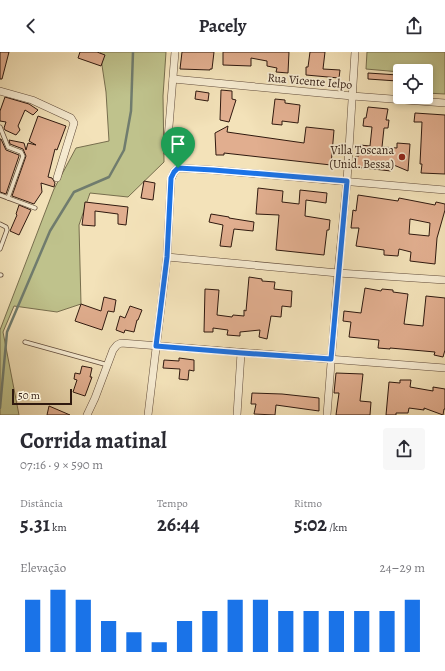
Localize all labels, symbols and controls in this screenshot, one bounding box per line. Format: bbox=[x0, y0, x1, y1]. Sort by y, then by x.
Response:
text: Pacely bbox=[199, 14, 246, 38]
icon: back bbox=[20, 15, 42, 37]
icon: share bbox=[403, 15, 425, 37]
map controls bbox=[393, 64, 433, 104]
button: locate bbox=[393, 64, 433, 104]
street label: Rua Vicente Ielpo bbox=[267, 69, 353, 93]
pin bbox=[161, 127, 195, 168]
icon: arrive bbox=[167, 133, 189, 155]
place label: Villa Toscana (Unid. Bessa) bbox=[330, 142, 394, 172]
marker: Villa Toscana (Unid. Bessa) bbox=[397, 152, 407, 162]
scale bar bbox=[12, 387, 72, 406]
text: 50 m bbox=[18, 388, 40, 403]
text: Corrida matinal bbox=[20, 426, 167, 456]
button: share bbox=[383, 428, 425, 470]
text: 07:16 · 9 × 590 m bbox=[20, 456, 103, 473]
text: Distância bbox=[20, 496, 63, 511]
text: Tempo bbox=[157, 496, 188, 511]
text: Ritmo bbox=[294, 496, 322, 511]
text: 5.31 bbox=[20, 511, 50, 538]
text: 26:44 bbox=[157, 511, 200, 538]
text: 5:02 bbox=[294, 511, 327, 538]
text: km bbox=[50, 520, 67, 535]
text: /km bbox=[327, 520, 347, 535]
text: Elevação bbox=[20, 559, 66, 576]
text: 24–29 m bbox=[380, 559, 425, 576]

